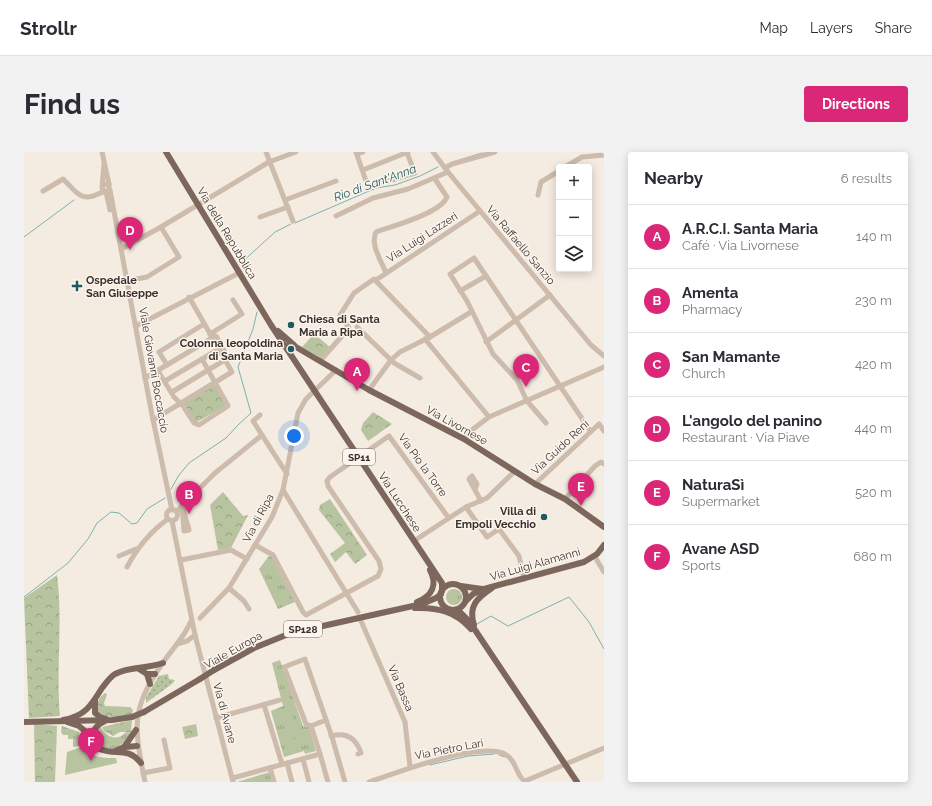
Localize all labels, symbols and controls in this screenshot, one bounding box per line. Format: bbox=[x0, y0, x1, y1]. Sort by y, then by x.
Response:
text: Strollr bbox=[20, 17, 77, 39]
text: Map bbox=[760, 20, 788, 36]
text: Layers bbox=[810, 20, 853, 36]
text: Share bbox=[875, 20, 912, 36]
button: Directions bbox=[804, 86, 908, 122]
text: Find us bbox=[24, 88, 120, 121]
water label: Rio di Sant'Anna bbox=[332, 162, 418, 204]
map controls bbox=[556, 164, 592, 272]
button: + bbox=[556, 164, 592, 200]
text: Nearby bbox=[644, 168, 703, 188]
text: 6 results bbox=[841, 171, 892, 186]
street label: Via della Repubblica bbox=[194, 185, 259, 281]
button: − bbox=[556, 200, 592, 236]
street label: Via Raffaello Sanzio bbox=[484, 203, 558, 288]
street label: Via Luigi Lazzeri bbox=[384, 210, 460, 265]
pin: D bbox=[117, 217, 143, 250]
text: A.R.C.I. Santa Maria bbox=[682, 220, 818, 238]
text: A bbox=[653, 229, 661, 244]
text: 140 m bbox=[856, 229, 892, 244]
button: layers bbox=[556, 236, 592, 272]
text: Café · Via Livornese bbox=[682, 238, 799, 253]
place label: Ospedale San Giuseppe bbox=[86, 274, 159, 300]
marker: Ospedale San Giuseppe bbox=[71, 280, 83, 292]
text: Amenta bbox=[682, 284, 738, 302]
text: B bbox=[653, 293, 661, 308]
text: 230 m bbox=[855, 293, 892, 308]
text: Pharmacy bbox=[682, 302, 742, 317]
street label: Viale Giovanni Boccaccio bbox=[136, 306, 171, 434]
place label: Chiesa di Santa Maria a Ripa bbox=[299, 313, 380, 339]
marker: Chiesa di Santa Maria a Ripa bbox=[286, 320, 296, 330]
place label: Colonna leopoldina di Santa Maria bbox=[180, 337, 283, 363]
marker: Colonna leopoldina di Santa Maria bbox=[286, 344, 296, 354]
text: San Mamante bbox=[682, 348, 780, 366]
pin: C bbox=[513, 354, 539, 387]
text: C bbox=[653, 357, 661, 372]
text: 420 m bbox=[855, 357, 892, 372]
pin: A bbox=[344, 358, 370, 391]
text: Church bbox=[682, 366, 725, 381]
street label: Via Livornese bbox=[424, 403, 490, 448]
text: L'angolo del panino bbox=[682, 412, 822, 430]
street label: Via Guido Reni bbox=[529, 417, 592, 477]
text: D bbox=[652, 421, 662, 436]
text: 440 m bbox=[855, 421, 892, 436]
your location bbox=[284, 426, 304, 446]
text: Restaurant · Via Piave bbox=[682, 430, 810, 445]
street label: Via Pio la Torre bbox=[395, 431, 450, 500]
road number: SP11 bbox=[343, 449, 375, 465]
street label: Via Lucchese bbox=[376, 470, 424, 535]
pin: E bbox=[568, 473, 594, 506]
text: NaturaSì bbox=[682, 476, 744, 494]
pin: B bbox=[176, 481, 202, 514]
text: E bbox=[653, 485, 661, 500]
text: 520 m bbox=[855, 485, 892, 500]
street label: Via di Ripa bbox=[240, 492, 277, 545]
text: Supermarket bbox=[682, 494, 760, 509]
place label: Villa di Empoli Vecchio bbox=[455, 505, 536, 531]
marker: Villa di Empoli Vecchio bbox=[539, 512, 549, 522]
text: Avane ASD bbox=[682, 540, 759, 558]
street label: Via Luigi Alamanni bbox=[488, 545, 582, 584]
text: F bbox=[653, 549, 661, 564]
text: 680 m bbox=[853, 549, 892, 564]
text: Sports bbox=[682, 558, 721, 573]
road number: SP128 bbox=[284, 621, 322, 637]
street label: Viale Europa bbox=[202, 629, 264, 672]
street label: Via Bassa bbox=[385, 663, 416, 713]
street label: Via di Avane bbox=[210, 681, 239, 745]
pin: F bbox=[78, 728, 104, 761]
street label: Via Pietro Lari bbox=[414, 736, 485, 763]

